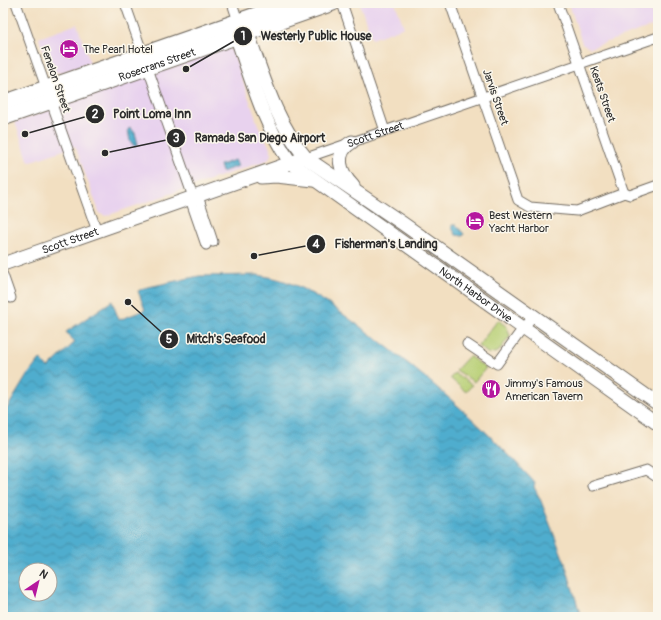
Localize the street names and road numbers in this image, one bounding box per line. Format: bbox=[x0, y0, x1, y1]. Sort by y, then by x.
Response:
street label: Fenelon Street bbox=[38, 44, 73, 115]
street label: Rosecrans Street bbox=[117, 45, 198, 84]
street label: Keats Street bbox=[587, 64, 618, 124]
street label: Jarvis Street bbox=[480, 67, 511, 127]
street label: Scott Street bbox=[345, 119, 406, 150]
street label: Scott Street bbox=[40, 225, 101, 257]
street label: North Harbor Drive bbox=[437, 264, 515, 325]

